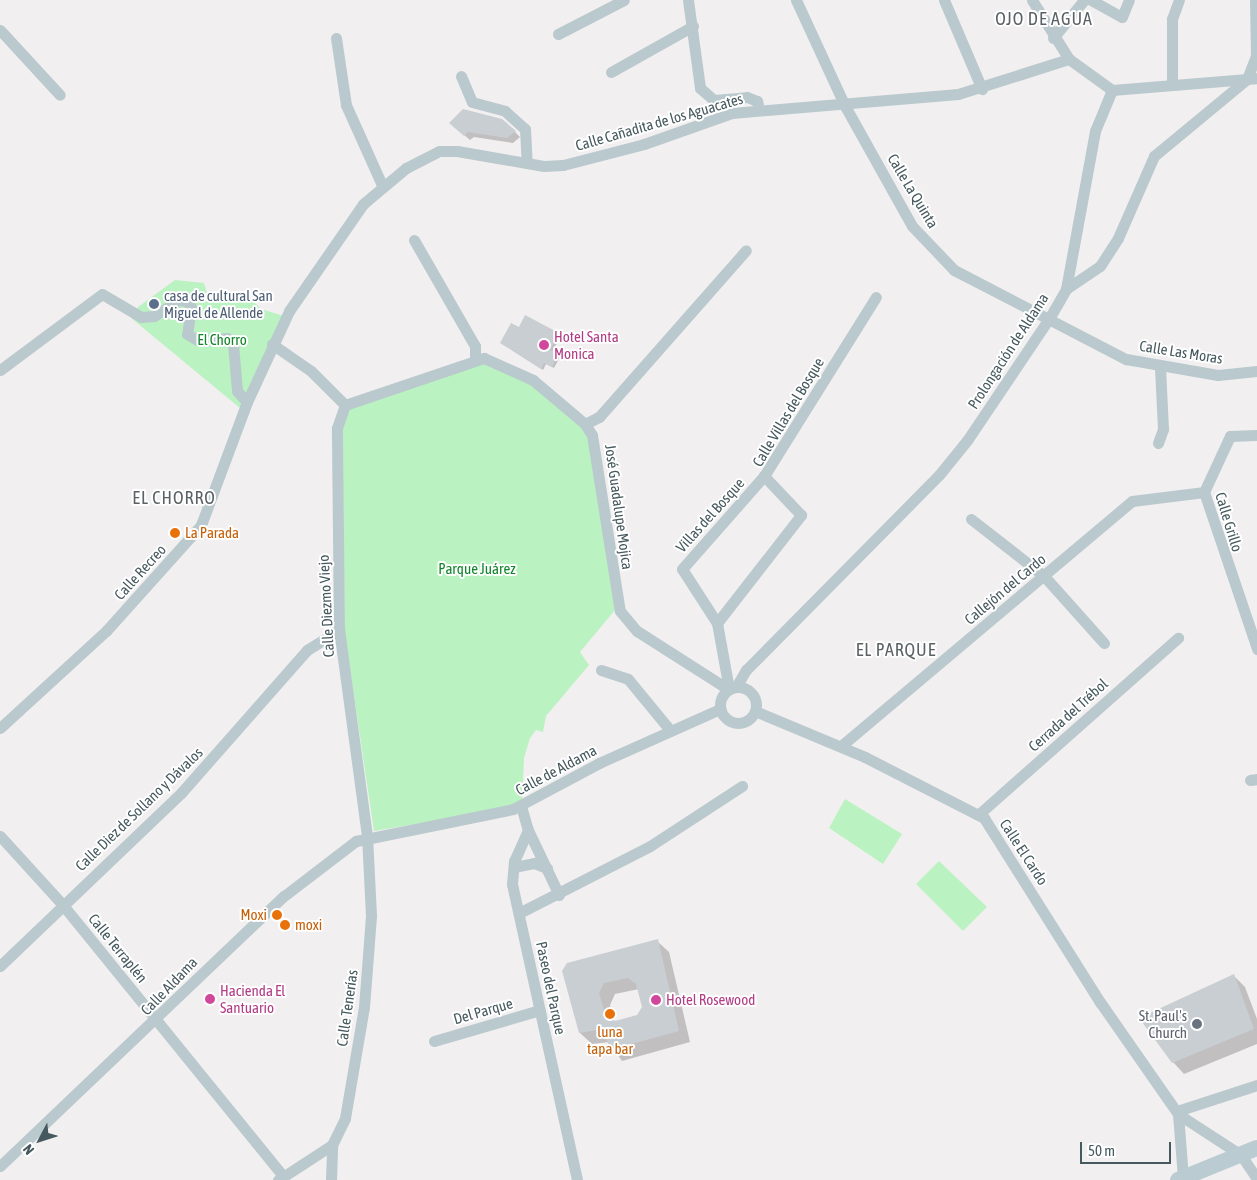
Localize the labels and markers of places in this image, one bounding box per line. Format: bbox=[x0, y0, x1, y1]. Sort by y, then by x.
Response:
place label: casa de cultural San Miguel de Allende bbox=[164, 286, 273, 321]
marker: casa de cultural San Miguel de Allende bbox=[148, 298, 160, 310]
place label: Hotel Santa Monica bbox=[554, 327, 619, 362]
marker: Hotel Santa Monica bbox=[538, 339, 550, 351]
place label: La Parada bbox=[185, 524, 239, 542]
marker: La Parada bbox=[169, 527, 181, 539]
place label: Moxi bbox=[241, 906, 267, 924]
marker: Moxi bbox=[271, 909, 283, 921]
place label: moxi bbox=[295, 916, 322, 934]
marker: moxi bbox=[279, 919, 291, 931]
place label: Hacienda El Santuario bbox=[220, 981, 285, 1016]
place label: Hotel Rosewood bbox=[666, 991, 755, 1009]
marker: Hacienda El Santuario bbox=[204, 993, 216, 1005]
marker: Hotel Rosewood bbox=[650, 994, 662, 1006]
place label: St. Paul's Church bbox=[1139, 1006, 1187, 1041]
marker: luna tapa bar bbox=[604, 1008, 616, 1020]
marker: St. Paul's Church bbox=[1191, 1018, 1203, 1030]
place label: luna tapa bar bbox=[587, 1022, 633, 1057]

